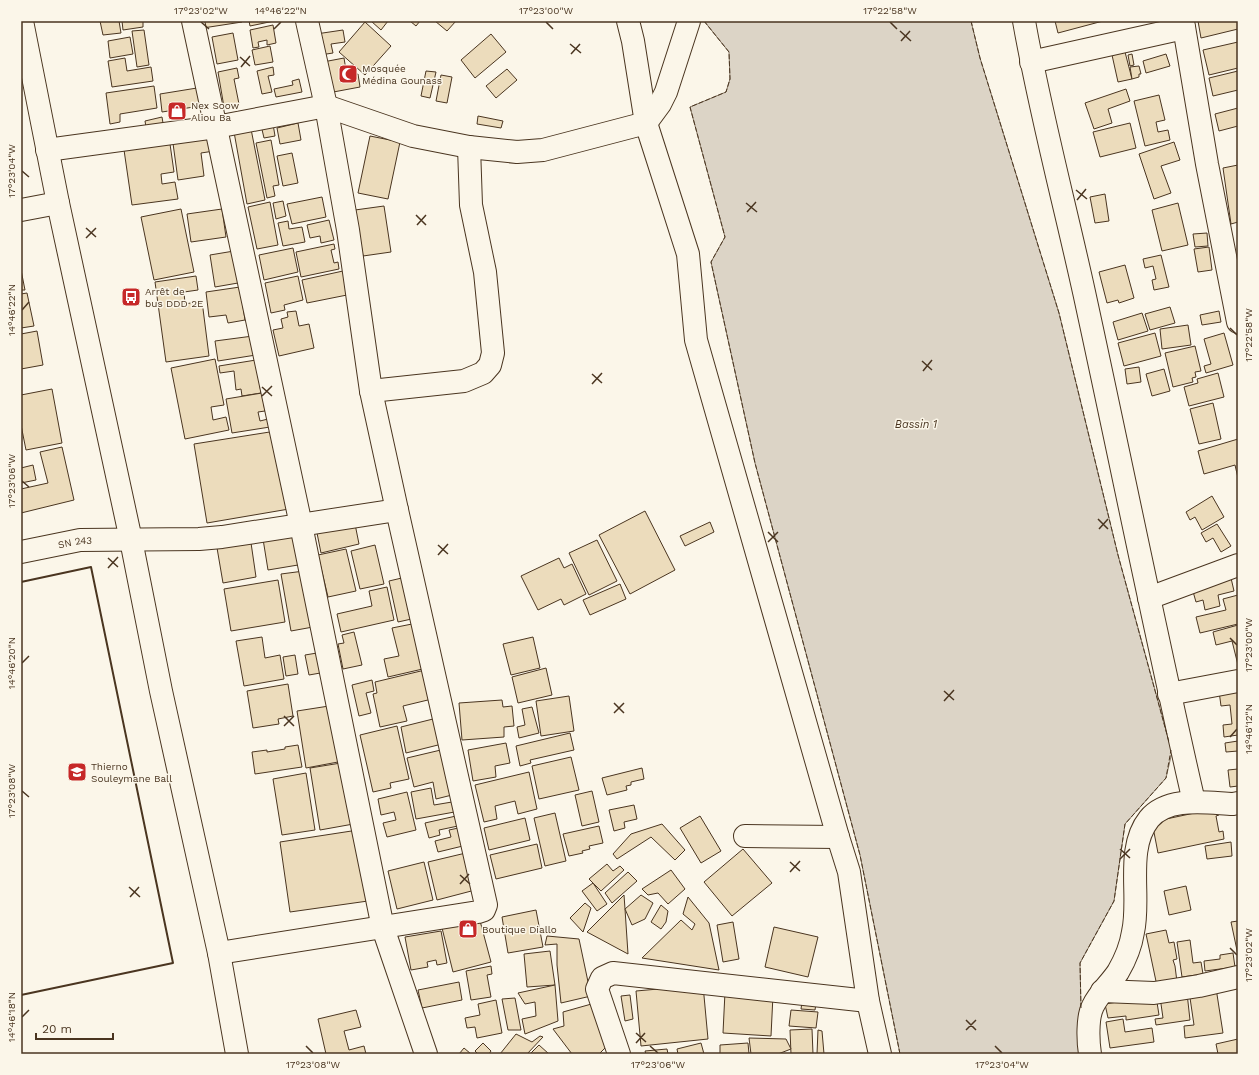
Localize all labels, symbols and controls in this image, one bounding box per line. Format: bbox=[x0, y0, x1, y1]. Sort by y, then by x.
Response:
text: 17°23'02"W bbox=[174, 5, 228, 16]
text: 14°46'22"N bbox=[255, 5, 307, 16]
text: 17°23'00"W bbox=[519, 5, 573, 16]
text: 17°22'58"W bbox=[863, 5, 917, 16]
mosque icon: Mosquée Médina Gounass bbox=[337, 63, 359, 85]
place label: Mosquée Médina Gounass bbox=[362, 63, 442, 86]
shop icon: Nex Soow Aliou Ba bbox=[166, 100, 188, 122]
place label: Nex Soow Aliou Ba bbox=[191, 100, 240, 123]
text: 17°23'04"W bbox=[6, 144, 17, 198]
text: 14°46'22"N bbox=[6, 284, 17, 336]
bus stop icon: Arrêt de bus DDD 2E bbox=[120, 286, 142, 308]
place label: Arrêt de bus DDD 2E bbox=[145, 286, 203, 309]
text: 17°22'58"W bbox=[1243, 308, 1254, 362]
water label: Bassin 1 bbox=[895, 418, 938, 431]
text: 17°23'06"W bbox=[6, 454, 17, 508]
street label: SN 243 bbox=[57, 534, 92, 550]
text: 17°23'00"W bbox=[1243, 618, 1254, 672]
text: 14°46'20"N bbox=[6, 637, 17, 689]
text: 14°46'12"N bbox=[1243, 704, 1254, 754]
school or university icon: Thierno Souleymane Ball bbox=[66, 761, 88, 783]
place label: Thierno Souleymane Ball bbox=[91, 761, 172, 784]
text: 17°23'08"W bbox=[6, 764, 17, 818]
shop icon: Boutique Diallo bbox=[457, 918, 479, 940]
place label: Boutique Diallo bbox=[482, 924, 557, 935]
text: 17°23'02"W bbox=[1243, 928, 1254, 982]
text: 14°46'18"N bbox=[6, 992, 17, 1042]
scale bar bbox=[36, 1015, 113, 1041]
text: 20 m bbox=[42, 1022, 72, 1036]
text: 17°23'08"W bbox=[286, 1059, 340, 1070]
text: 17°23'06"W bbox=[631, 1059, 685, 1070]
text: 17°23'04"W bbox=[975, 1059, 1029, 1070]

